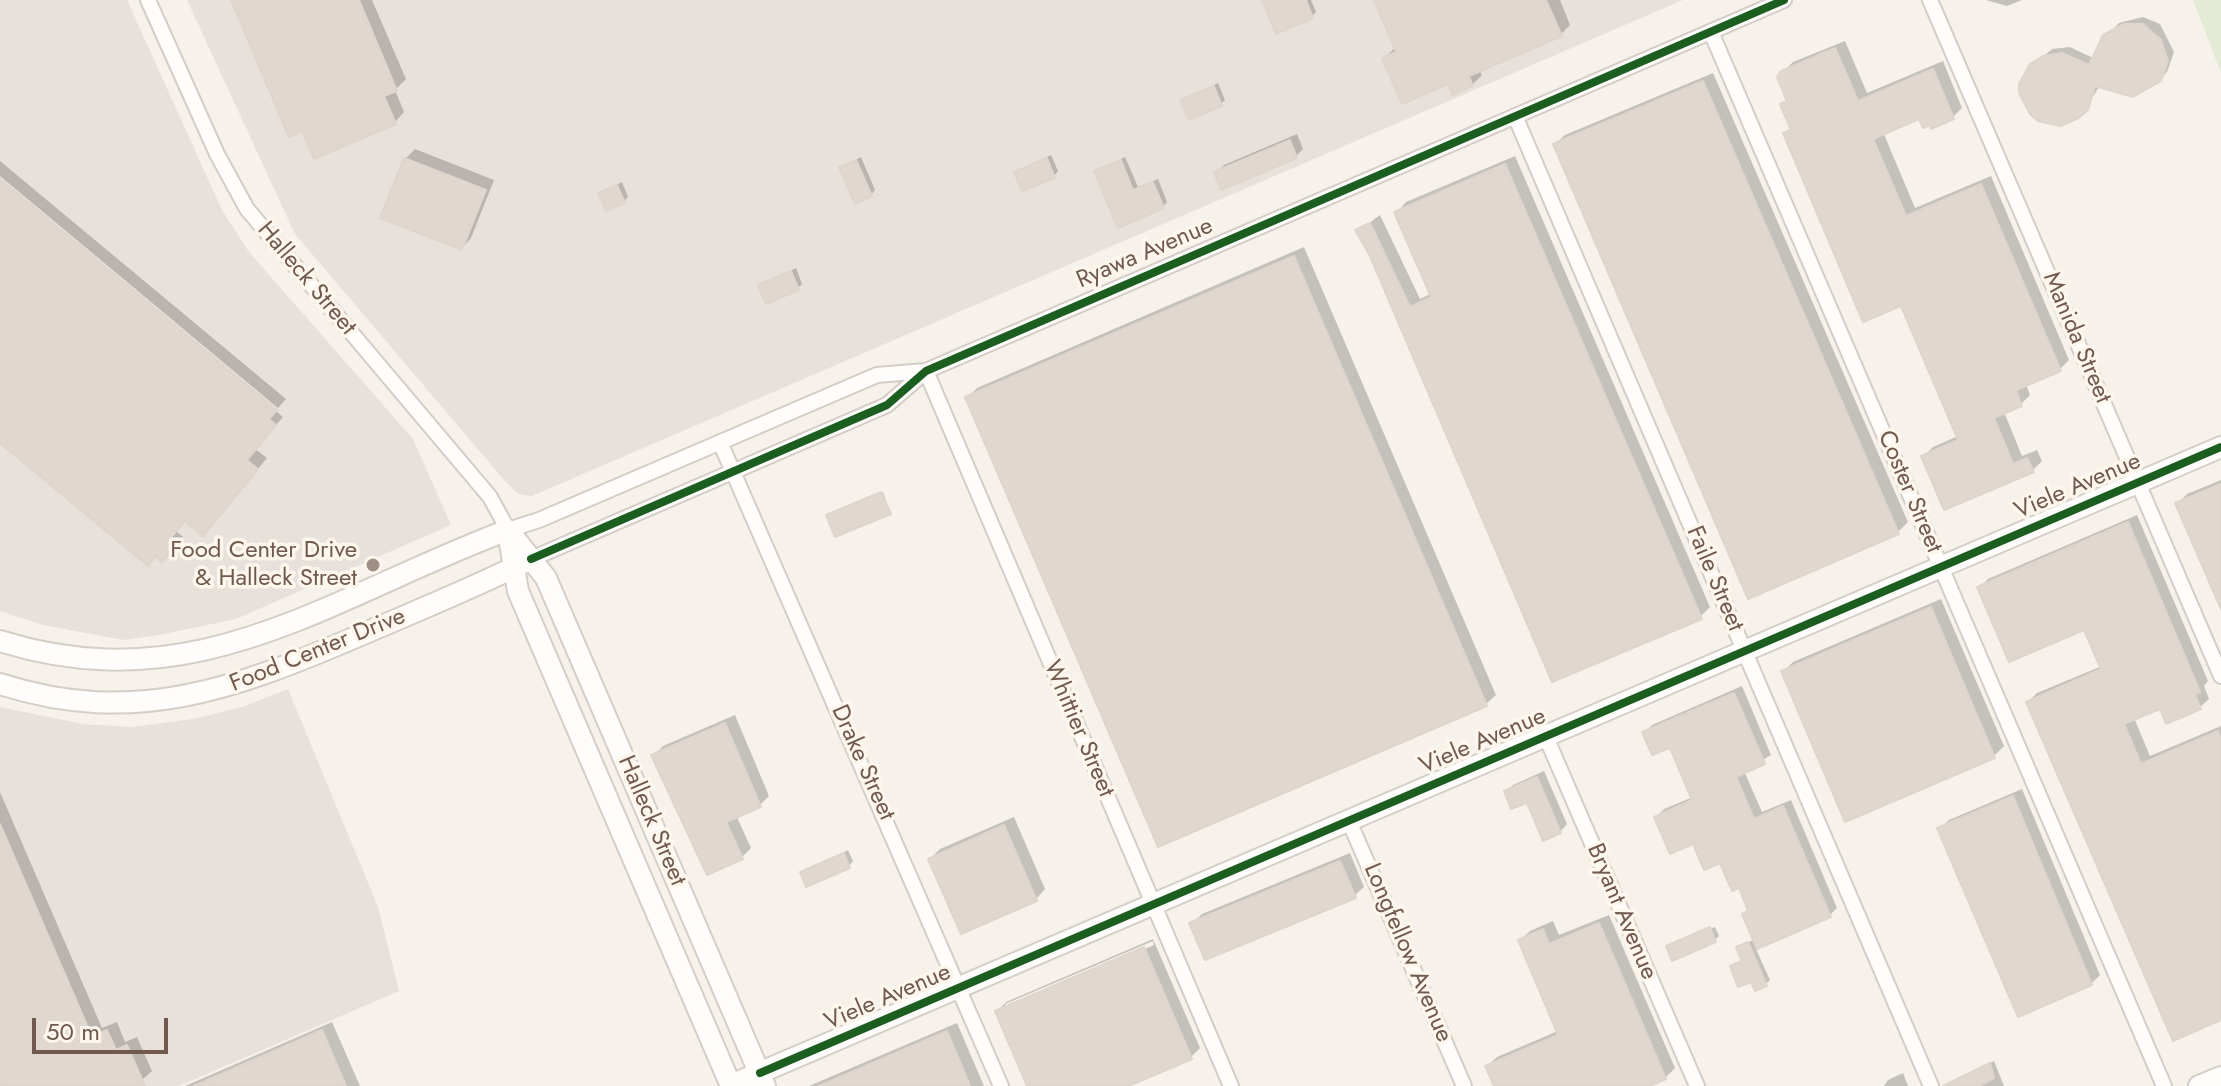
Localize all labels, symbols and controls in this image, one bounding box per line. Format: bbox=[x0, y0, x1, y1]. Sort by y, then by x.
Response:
street label: Ryawa Avenue bbox=[1073, 212, 1217, 296]
street label: Halleck Street bbox=[250, 217, 362, 341]
street label: Manida Street bbox=[2035, 268, 2117, 408]
street label: Coster Street bbox=[1870, 427, 1948, 557]
street label: Viele Avenue bbox=[2011, 448, 2145, 526]
street label: Faile Street bbox=[1679, 522, 1749, 636]
place label: Food Center Drive & Halleck Street bbox=[170, 537, 357, 593]
marker: Food Center Drive & Halleck Street bbox=[364, 556, 382, 574]
street label: Food Center Drive bbox=[226, 603, 410, 699]
street label: Whittier Street bbox=[1036, 656, 1120, 802]
street label: Drake Street bbox=[824, 701, 900, 825]
street label: Viele Avenue bbox=[1416, 703, 1550, 781]
street label: Halleck Street bbox=[611, 752, 691, 890]
street label: Bryant Avenue bbox=[1579, 840, 1663, 984]
street label: Longfellow Avenue bbox=[1356, 859, 1458, 1047]
street label: Viele Avenue bbox=[821, 959, 955, 1037]
scale bar bbox=[36, 1002, 172, 1052]
text: 50 m bbox=[46, 1014, 100, 1049]

